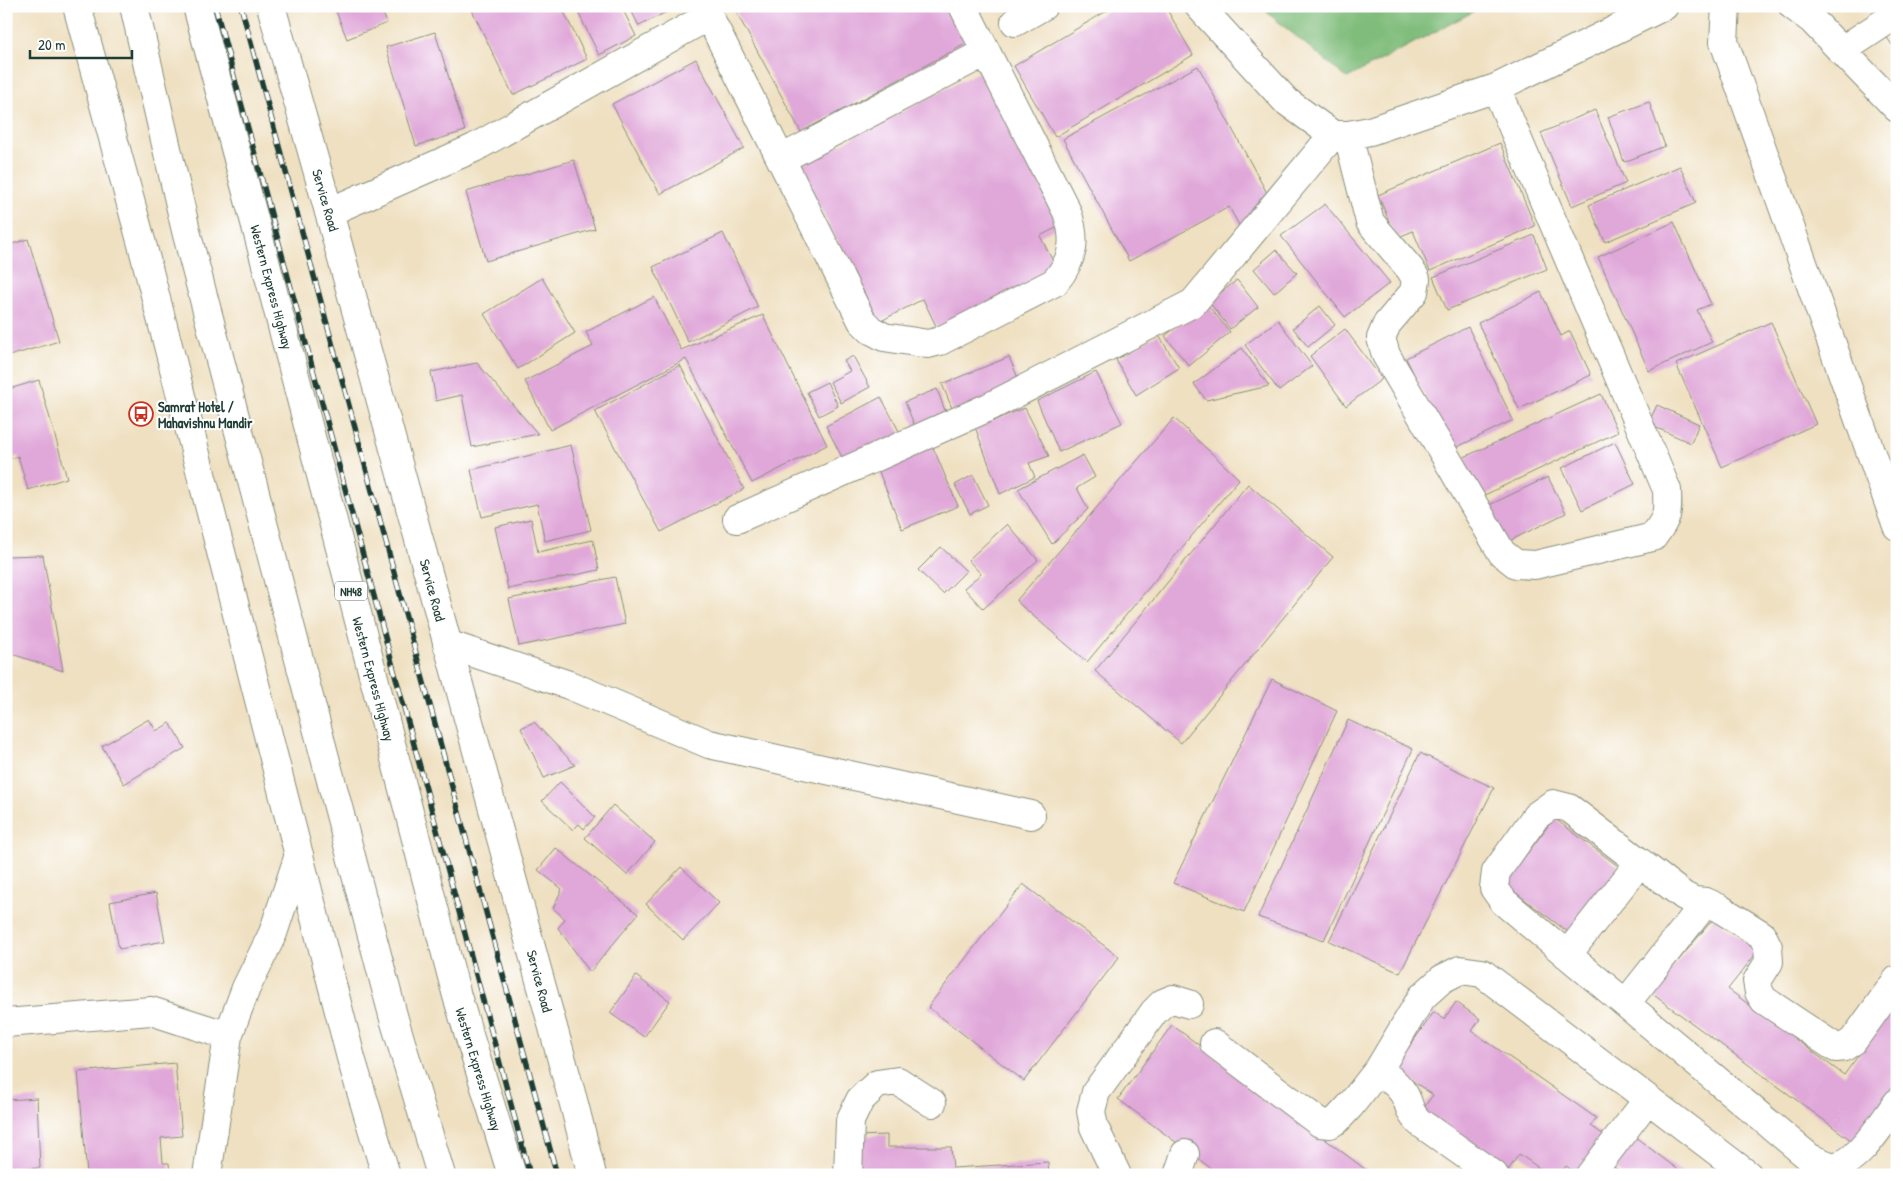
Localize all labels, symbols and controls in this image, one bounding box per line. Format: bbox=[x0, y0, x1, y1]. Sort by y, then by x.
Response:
scale bar bbox=[30, 28, 132, 60]
text: 20 m bbox=[38, 34, 65, 55]
street label: Service Road bbox=[308, 167, 344, 234]
street label: Western Express Highway bbox=[245, 223, 298, 352]
place label: Samrat Hotel / Mahavishnu Mandir bbox=[158, 397, 253, 432]
bus stop icon: Samrat Hotel / Mahavishnu Mandir bbox=[128, 401, 154, 427]
street label: Service Road bbox=[416, 557, 451, 624]
road number: NH48 bbox=[335, 582, 367, 600]
street label: Western Express Highway bbox=[347, 615, 400, 744]
street label: Service Road bbox=[523, 948, 558, 1015]
street label: Western Express Highway bbox=[450, 1005, 507, 1133]

